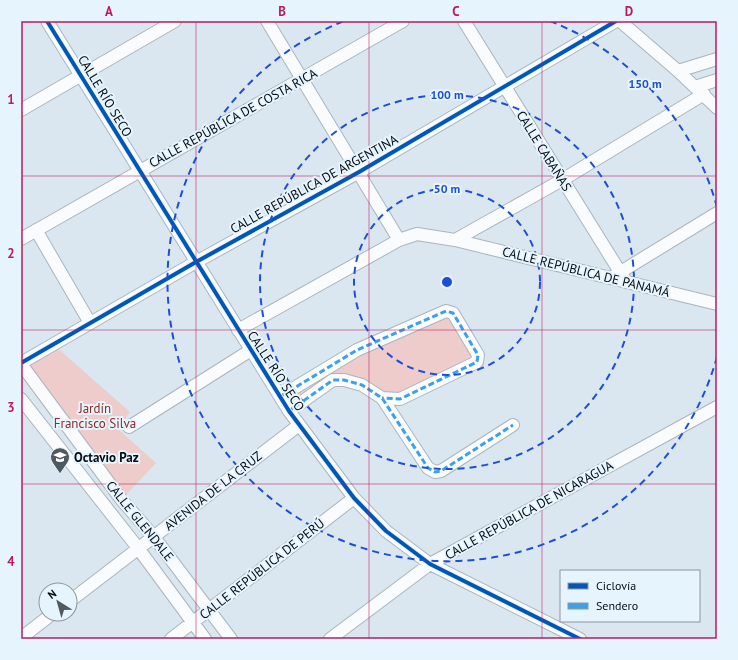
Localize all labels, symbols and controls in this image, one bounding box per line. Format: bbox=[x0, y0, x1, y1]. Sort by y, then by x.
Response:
text: A bbox=[105, 3, 113, 20]
text: B bbox=[278, 3, 286, 20]
text: C bbox=[452, 3, 460, 20]
text: D bbox=[625, 3, 633, 20]
street label: CALLE RÍO SECO bbox=[74, 52, 136, 140]
street label: CALLE REPÚBLICA DE COSTA RICA bbox=[146, 64, 320, 171]
text: 150 m bbox=[628, 76, 662, 91]
text: 100 m bbox=[430, 87, 464, 102]
text: 1 bbox=[7, 91, 15, 108]
street label: CALLE CABAÑAS bbox=[513, 108, 576, 194]
street label: CALLE REPÚBLICA DE ARGENTINA bbox=[227, 131, 401, 237]
text: 50 m bbox=[434, 181, 460, 196]
street label: CALLE REPÚBLICA DE PANAMÁ bbox=[501, 243, 672, 301]
text: 2 bbox=[7, 245, 15, 262]
centre of rings bbox=[440, 275, 454, 289]
street label: CALLE RÍO SECO bbox=[244, 328, 308, 414]
text: 3 bbox=[7, 399, 15, 416]
park label: Jardín Francisco Silva bbox=[54, 400, 136, 432]
school or university icon: Octavio Paz bbox=[49, 446, 71, 474]
street label: AVENIDA DE LA CRUZ bbox=[161, 447, 265, 535]
place label: Octavio Paz bbox=[74, 449, 139, 466]
street label: CALLE REPÚBLICA DE NICARAGUA bbox=[442, 456, 616, 563]
street label: CALLE GLENDALE bbox=[102, 477, 178, 565]
street label: CALLE REPÚBLICA DE PERÚ bbox=[196, 515, 328, 623]
text: 4 bbox=[7, 553, 15, 570]
legend bbox=[560, 570, 700, 622]
text: Ciclovía bbox=[596, 578, 636, 593]
north arrow bbox=[38, 582, 78, 622]
text: N bbox=[45, 586, 59, 602]
text: Sendero bbox=[596, 598, 638, 613]

